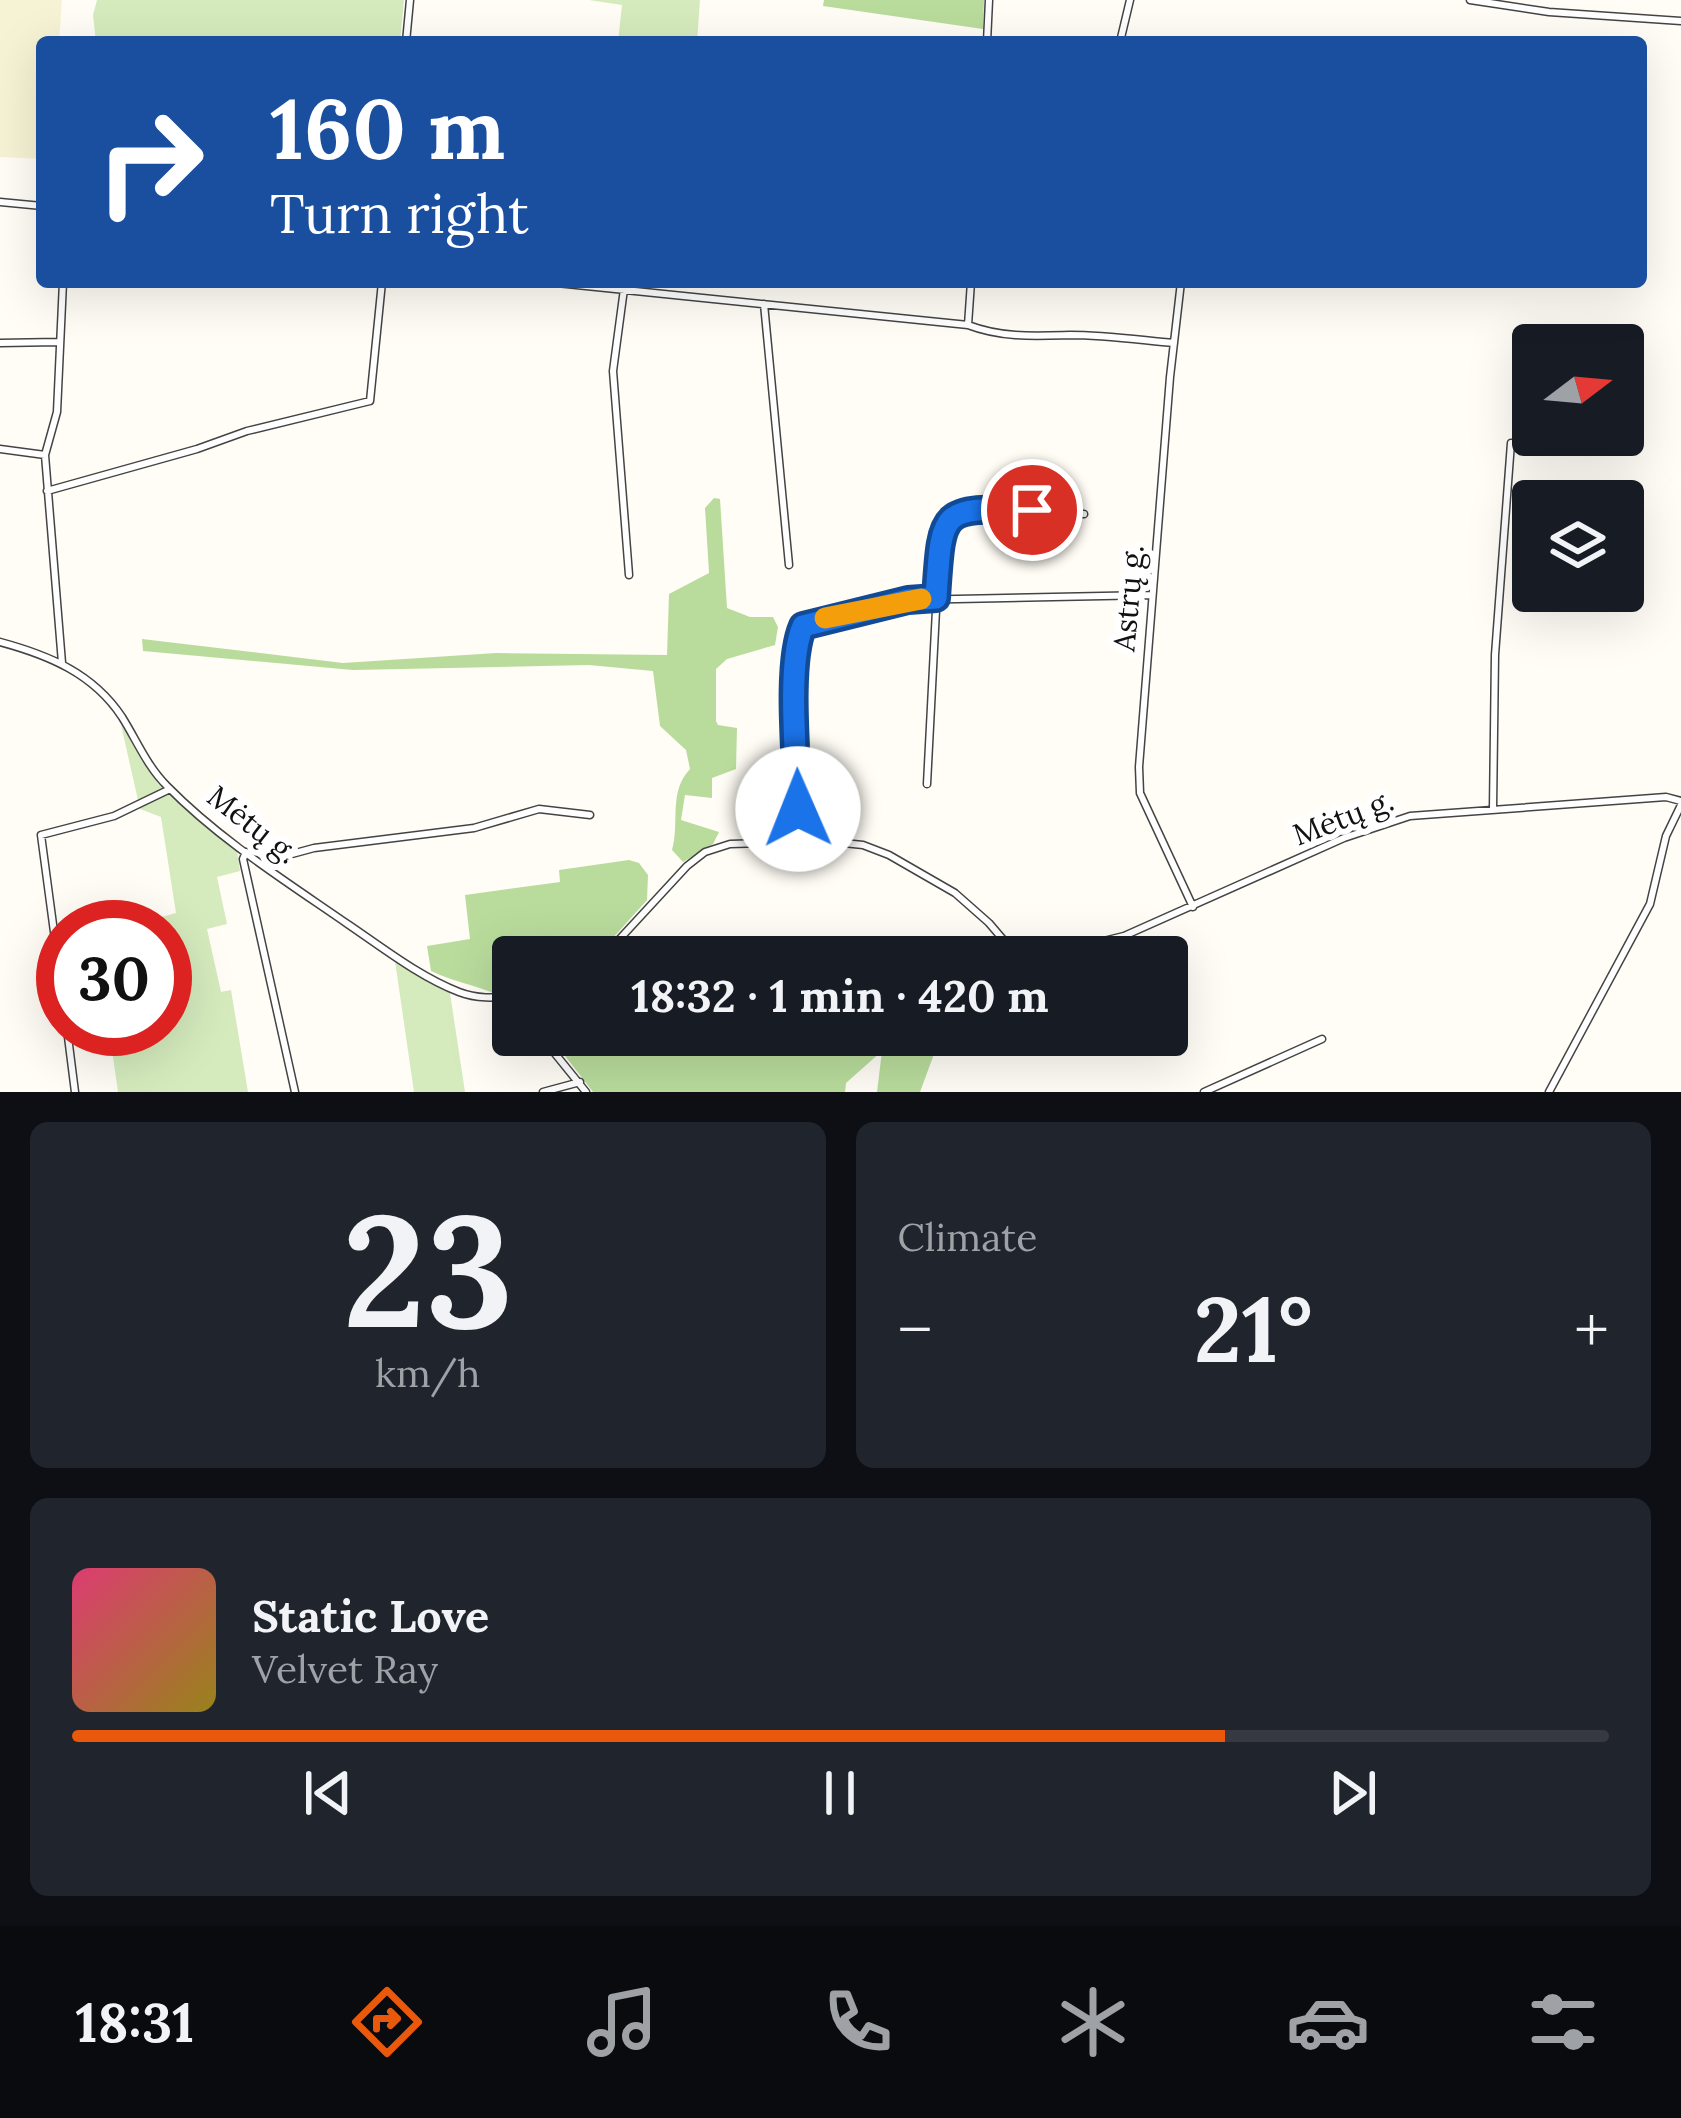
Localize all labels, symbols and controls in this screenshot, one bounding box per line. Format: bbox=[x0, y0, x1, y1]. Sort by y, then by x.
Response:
text: 160 m bbox=[270, 74, 505, 182]
icon: right bbox=[72, 84, 228, 240]
text: Turn right bbox=[270, 179, 529, 248]
north arrow bbox=[1512, 324, 1644, 456]
map controls bbox=[1512, 324, 1644, 612]
pin bbox=[981, 459, 1083, 561]
icon: arrive bbox=[999, 477, 1065, 543]
button: layers bbox=[1512, 480, 1644, 612]
street label: Astrų g. bbox=[1104, 543, 1153, 654]
position arrow bbox=[735, 746, 861, 872]
street label: Mėtų g. bbox=[199, 777, 306, 872]
street label: Mėtų g. bbox=[1287, 780, 1399, 854]
speed limit sign: 30 bbox=[36, 900, 192, 1056]
text: 18:32 · 1 min · 420 m bbox=[631, 967, 1049, 1024]
text: 23 bbox=[342, 1170, 513, 1370]
text: Climate bbox=[898, 1212, 1037, 1262]
text: 21° bbox=[1194, 1271, 1313, 1387]
text: − bbox=[898, 1287, 932, 1371]
text: + bbox=[1574, 1287, 1609, 1371]
text: km/h bbox=[375, 1348, 480, 1398]
text: Static Love bbox=[252, 1587, 489, 1644]
text: Velvet Ray bbox=[252, 1644, 438, 1694]
icon: previous bbox=[295, 1760, 361, 1826]
icon: pause bbox=[807, 1760, 873, 1826]
icon: next bbox=[1320, 1760, 1386, 1826]
icon: directions bbox=[345, 1980, 429, 2064]
icon: music bbox=[580, 1980, 664, 2064]
icon: phone bbox=[816, 1980, 900, 2064]
icon: climate bbox=[1051, 1980, 1135, 2064]
icon: car bbox=[1286, 1980, 1370, 2064]
icon: filters bbox=[1521, 1980, 1605, 2064]
text: 18:31 bbox=[76, 1988, 194, 2057]

